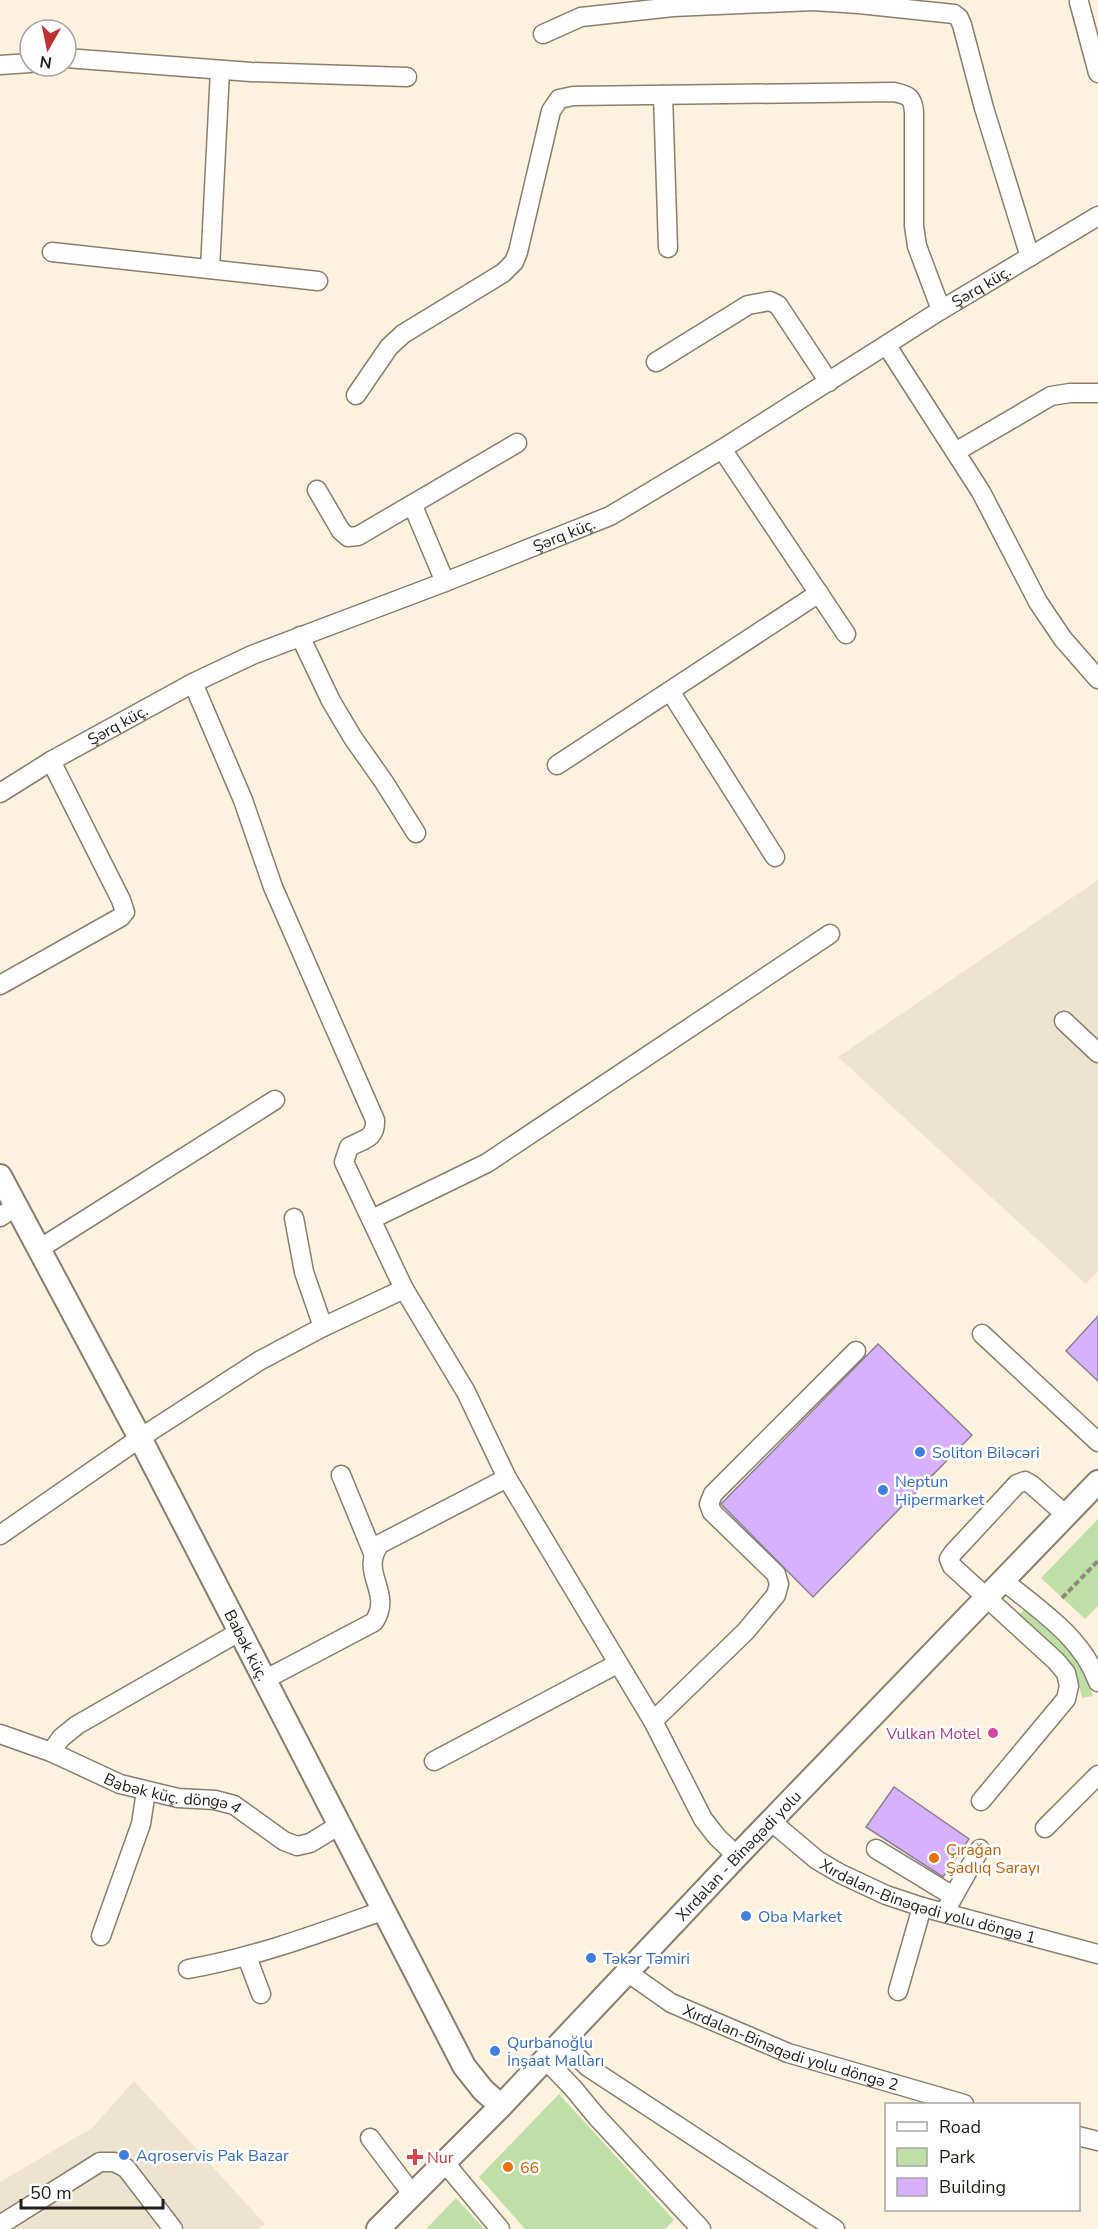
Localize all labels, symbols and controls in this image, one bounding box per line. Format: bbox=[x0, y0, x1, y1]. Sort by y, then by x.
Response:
north arrow bbox=[18, 18, 78, 78]
text: N bbox=[38, 50, 53, 74]
street label: Şərq küç. bbox=[948, 261, 1015, 313]
street label: Şərq küç. bbox=[530, 513, 599, 558]
street label: Şərq küç. bbox=[84, 700, 152, 751]
place label: Soliton Biləcəri bbox=[932, 1442, 1040, 1464]
marker: Soliton Biləcəri bbox=[913, 1445, 927, 1459]
place label: Neptun Hipermarket bbox=[895, 1471, 985, 1511]
marker: Neptun Hipermarket bbox=[876, 1483, 890, 1497]
street label: Babək küç. bbox=[218, 1606, 273, 1685]
place label: Vulkan Motel bbox=[885, 1723, 981, 1745]
marker: Vulkan Motel bbox=[986, 1726, 1000, 1740]
street label: Babək küç. döngə 4 bbox=[100, 1768, 246, 1820]
street label: Xırdalan - Binəqədi yolu bbox=[671, 1786, 807, 1926]
place label: Çırağan Şadlıq Sarayı bbox=[946, 1839, 1040, 1879]
marker: Çırağan Şadlıq Sarayı bbox=[927, 1851, 941, 1865]
street label: Xırdalan-Binəqədi yolu döngə 1 bbox=[815, 1854, 1038, 1949]
place label: Oba Market bbox=[758, 1906, 842, 1928]
marker: Oba Market bbox=[739, 1909, 753, 1923]
place label: Təkər Təmiri bbox=[603, 1948, 690, 1970]
marker: Təkər Təmiri bbox=[584, 1951, 598, 1965]
street label: Xırdalan-Binəqədi yolu döngə 2 bbox=[679, 1999, 901, 2096]
place label: Qurbanoğlu İnşaat Malları bbox=[507, 2032, 604, 2072]
marker: Qurbanoğlu İnşaat Malları bbox=[488, 2044, 502, 2058]
legend bbox=[885, 2103, 1080, 2211]
text: Road bbox=[939, 2115, 981, 2139]
place label: Aqroservis Pak Bazar bbox=[136, 2145, 289, 2167]
text: Park bbox=[939, 2145, 976, 2169]
place label: Nur bbox=[427, 2147, 454, 2169]
marker: Aqroservis Pak Bazar bbox=[117, 2148, 131, 2162]
marker: Nur bbox=[408, 2150, 422, 2164]
place label: 66 bbox=[520, 2157, 539, 2179]
marker: 66 bbox=[501, 2160, 515, 2174]
scale bar bbox=[21, 2172, 164, 2210]
text: Building bbox=[939, 2175, 1006, 2199]
text: 50 m bbox=[30, 2181, 72, 2205]

